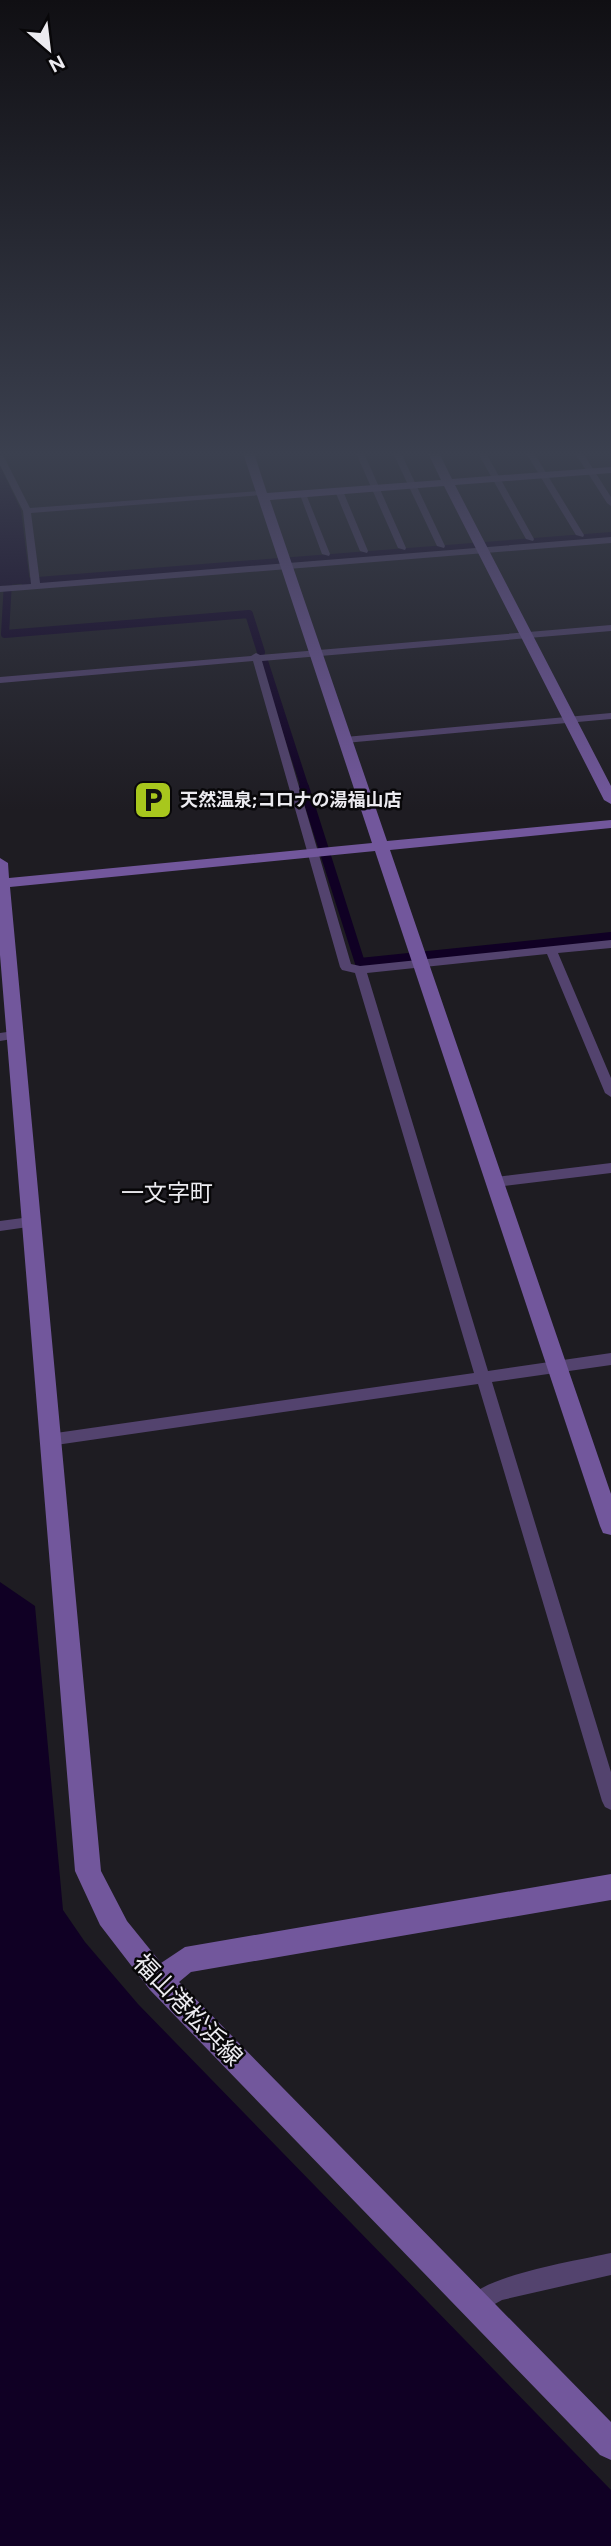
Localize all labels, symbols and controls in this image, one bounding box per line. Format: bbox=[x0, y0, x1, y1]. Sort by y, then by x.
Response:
north arrow bbox=[14, 14, 84, 84]
text: N bbox=[45, 50, 69, 77]
parking icon: 天然温泉;コロナの湯福山店 bbox=[132, 779, 174, 821]
place label: 天然温泉;コロナの湯福山店 bbox=[180, 789, 402, 811]
district label: 一文字町 bbox=[121, 1179, 213, 1207]
street label: 福山港松浜線 bbox=[128, 1948, 249, 2072]

